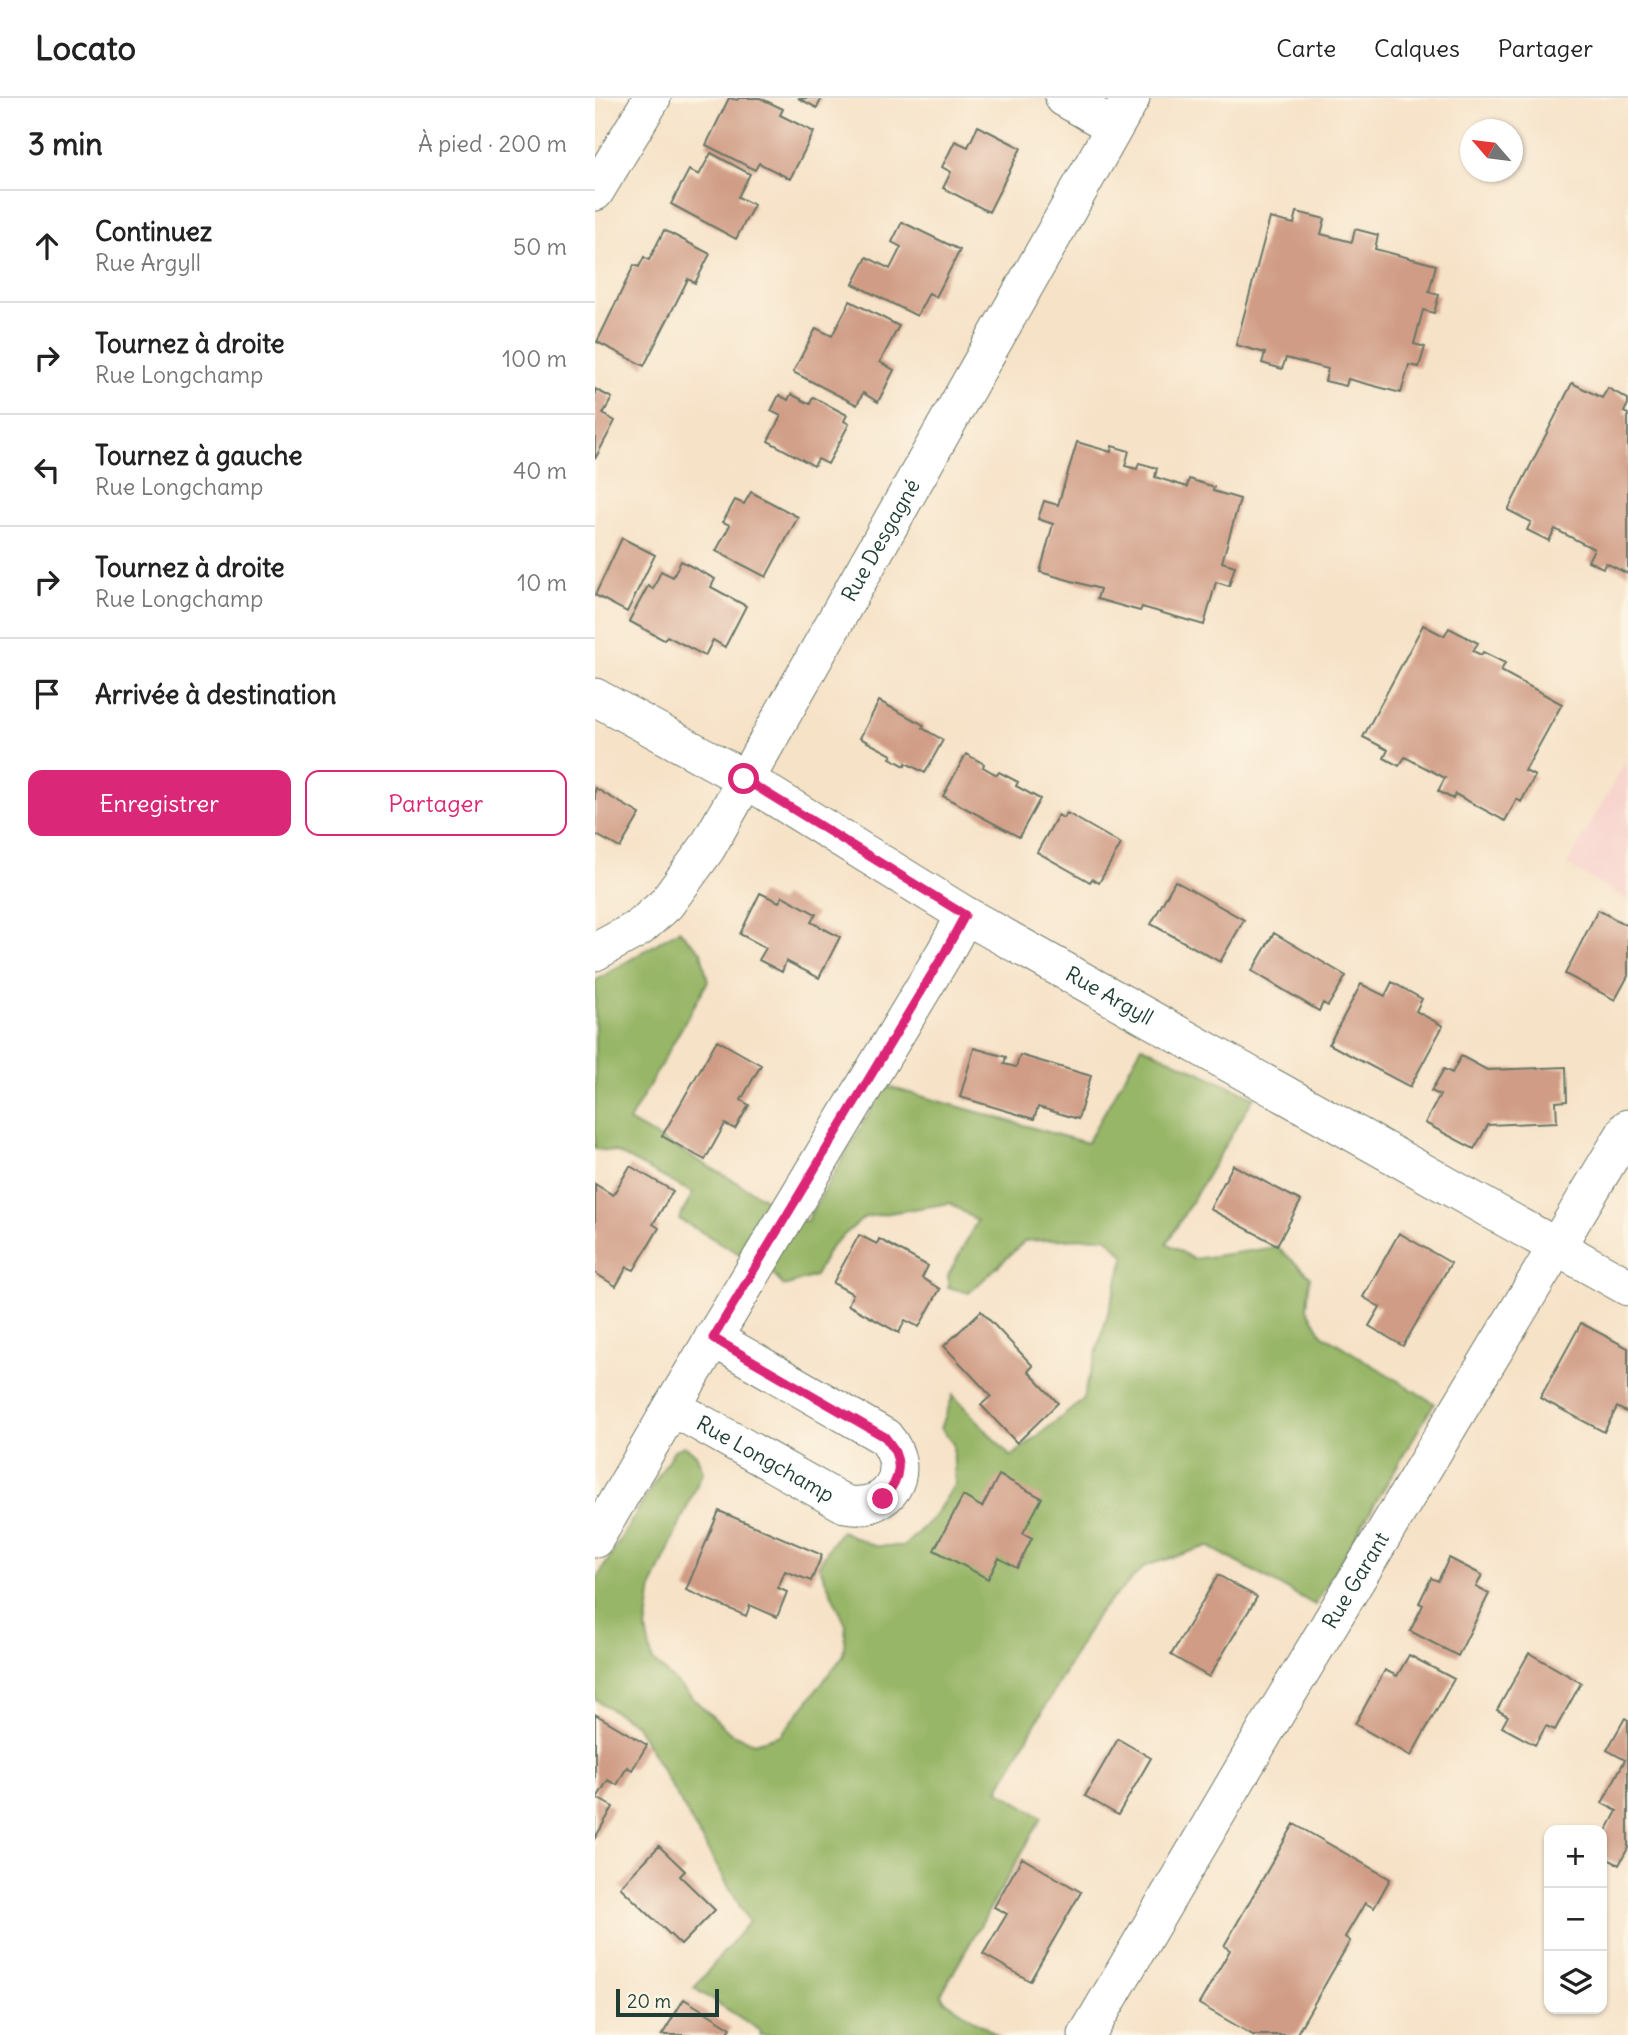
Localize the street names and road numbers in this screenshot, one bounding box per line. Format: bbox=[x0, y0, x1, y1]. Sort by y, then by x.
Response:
street label: Rue Desgagné bbox=[835, 474, 926, 606]
street label: Rue Argyll bbox=[1061, 960, 1158, 1031]
street label: Rue Longchamp bbox=[692, 1409, 839, 1508]
street label: Rue Garant bbox=[1316, 1527, 1395, 1634]

